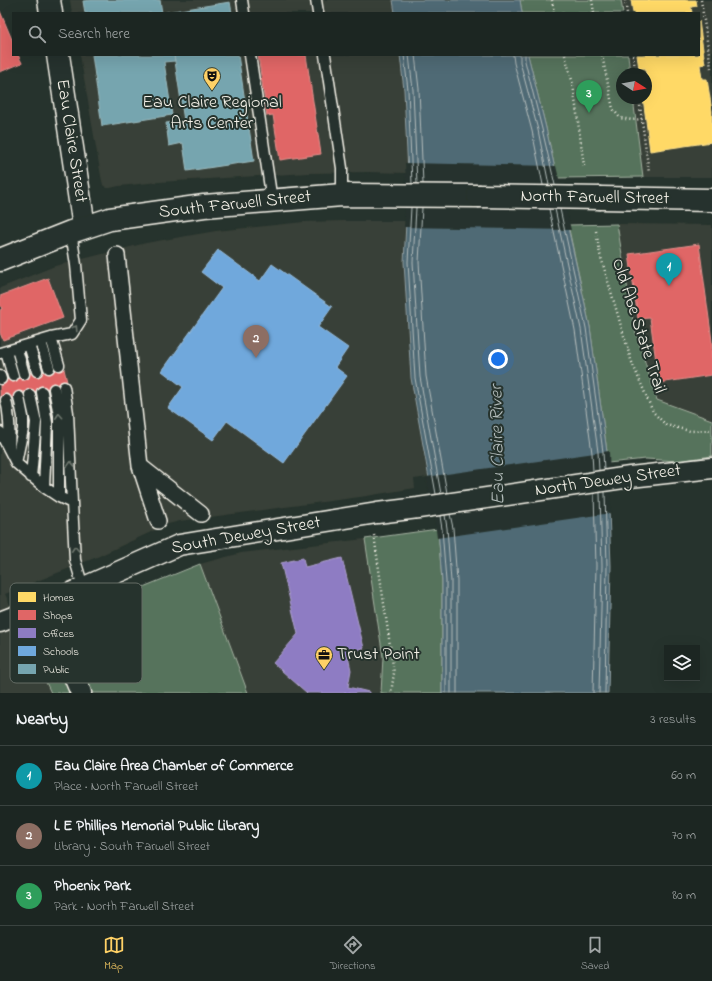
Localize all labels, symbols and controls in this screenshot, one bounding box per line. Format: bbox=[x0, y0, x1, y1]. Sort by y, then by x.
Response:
search box bbox=[12, 12, 700, 56]
icon: search bbox=[26, 23, 48, 45]
text: Search here bbox=[58, 23, 130, 45]
theatre icon: Eau Claire Regional Arts Center bbox=[202, 66, 222, 91]
north arrow bbox=[616, 68, 652, 104]
street label: Eau Claire Street bbox=[48, 77, 94, 205]
pin: 3 bbox=[576, 80, 602, 113]
place label: Eau Claire Regional Arts Center bbox=[142, 90, 282, 137]
street label: South Farwell Street bbox=[158, 184, 312, 226]
street label: North Farwell Street bbox=[520, 184, 670, 212]
pin: 1 bbox=[656, 253, 682, 286]
street label: Old Abe State Trail bbox=[604, 255, 672, 397]
pin: 2 bbox=[243, 325, 269, 358]
one-way arrow bbox=[70, 326, 77, 333]
your location bbox=[488, 349, 508, 369]
water label: Eau Claire River bbox=[483, 383, 513, 505]
one-way arrow bbox=[54, 413, 63, 419]
street label: North Dewey Street bbox=[533, 458, 683, 504]
one-way arrow bbox=[66, 461, 75, 467]
street label: South Dewey Street bbox=[169, 510, 323, 562]
one-way arrow bbox=[70, 546, 79, 552]
legend bbox=[10, 583, 142, 683]
text: Homes bbox=[43, 590, 75, 606]
text: Shops bbox=[43, 608, 73, 624]
text: Offices bbox=[43, 626, 74, 642]
place label: Trust Point bbox=[337, 642, 420, 668]
text: Schools bbox=[43, 644, 79, 660]
office icon: Trust Point bbox=[314, 645, 334, 670]
map controls bbox=[664, 645, 700, 681]
button: layers bbox=[664, 645, 700, 681]
text: Public bbox=[43, 662, 69, 678]
text: Nearby bbox=[16, 707, 68, 732]
text: 3 results bbox=[650, 710, 696, 729]
text: Eau Claire Area Chamber of Commerce bbox=[54, 755, 293, 777]
text: 1 bbox=[27, 766, 31, 785]
text: 60 m bbox=[671, 766, 696, 785]
text: Place · North Farwell Street bbox=[54, 777, 198, 796]
text: L E Phillips Memorial Public Library bbox=[54, 815, 259, 837]
text: 2 bbox=[26, 826, 32, 845]
text: 70 m bbox=[672, 826, 696, 845]
text: Library · South Farwell Street bbox=[54, 837, 210, 856]
text: Phoenix Park bbox=[54, 875, 131, 897]
text: 3 bbox=[26, 886, 32, 905]
text: 80 m bbox=[672, 886, 696, 905]
text: Park · North Farwell Street bbox=[54, 897, 194, 916]
tab: Map bbox=[103, 934, 125, 974]
tab: Directions bbox=[330, 934, 375, 974]
tab: Saved bbox=[581, 934, 609, 974]

